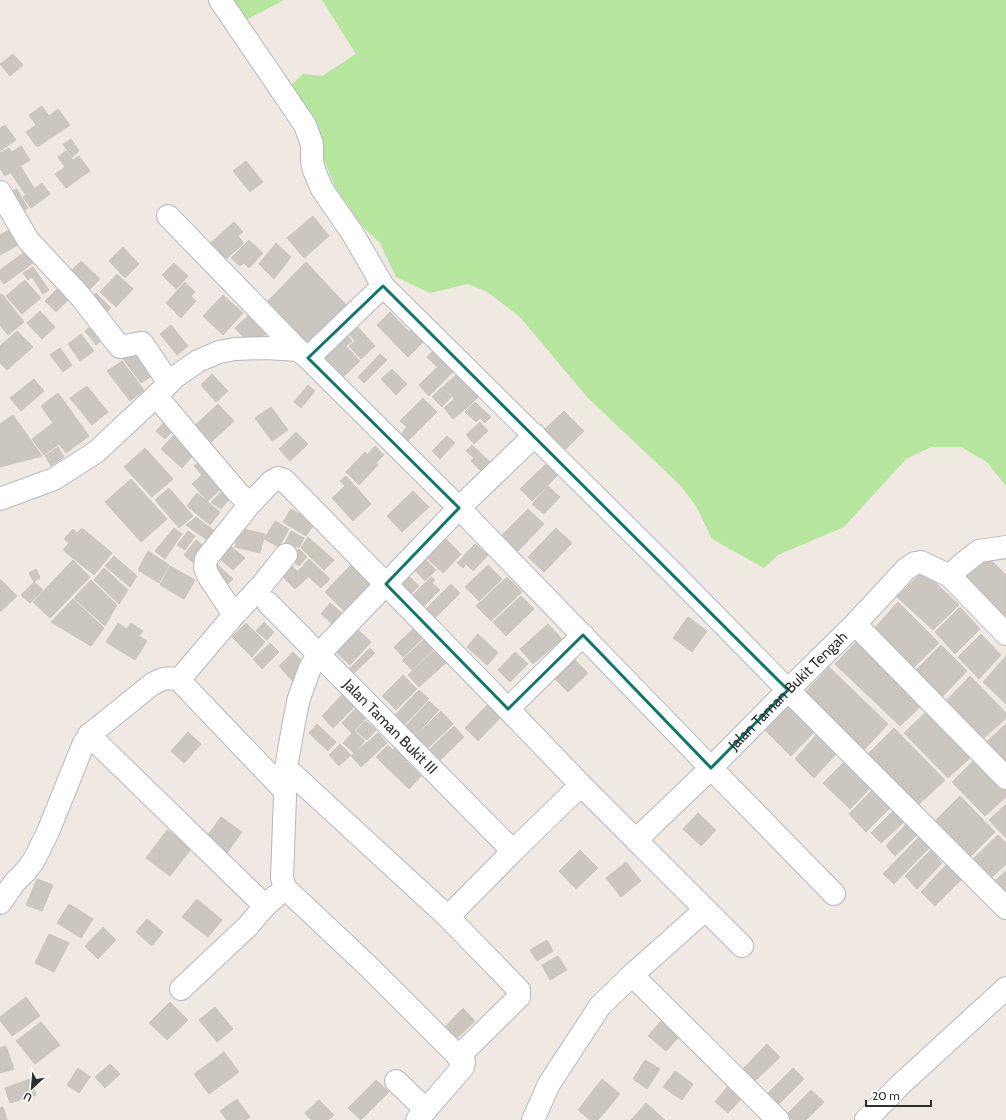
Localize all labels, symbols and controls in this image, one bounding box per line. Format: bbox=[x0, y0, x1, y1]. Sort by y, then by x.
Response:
street label: Jalan Taman Bukit Tengah bbox=[724, 628, 851, 755]
street label: Jalan Taman Bukit III bbox=[339, 675, 441, 778]
north arrow bbox=[12, 1068, 52, 1108]
scale bar bbox=[866, 1082, 931, 1108]
text: 20 m bbox=[872, 1088, 900, 1103]
text: U bbox=[21, 1089, 34, 1105]

